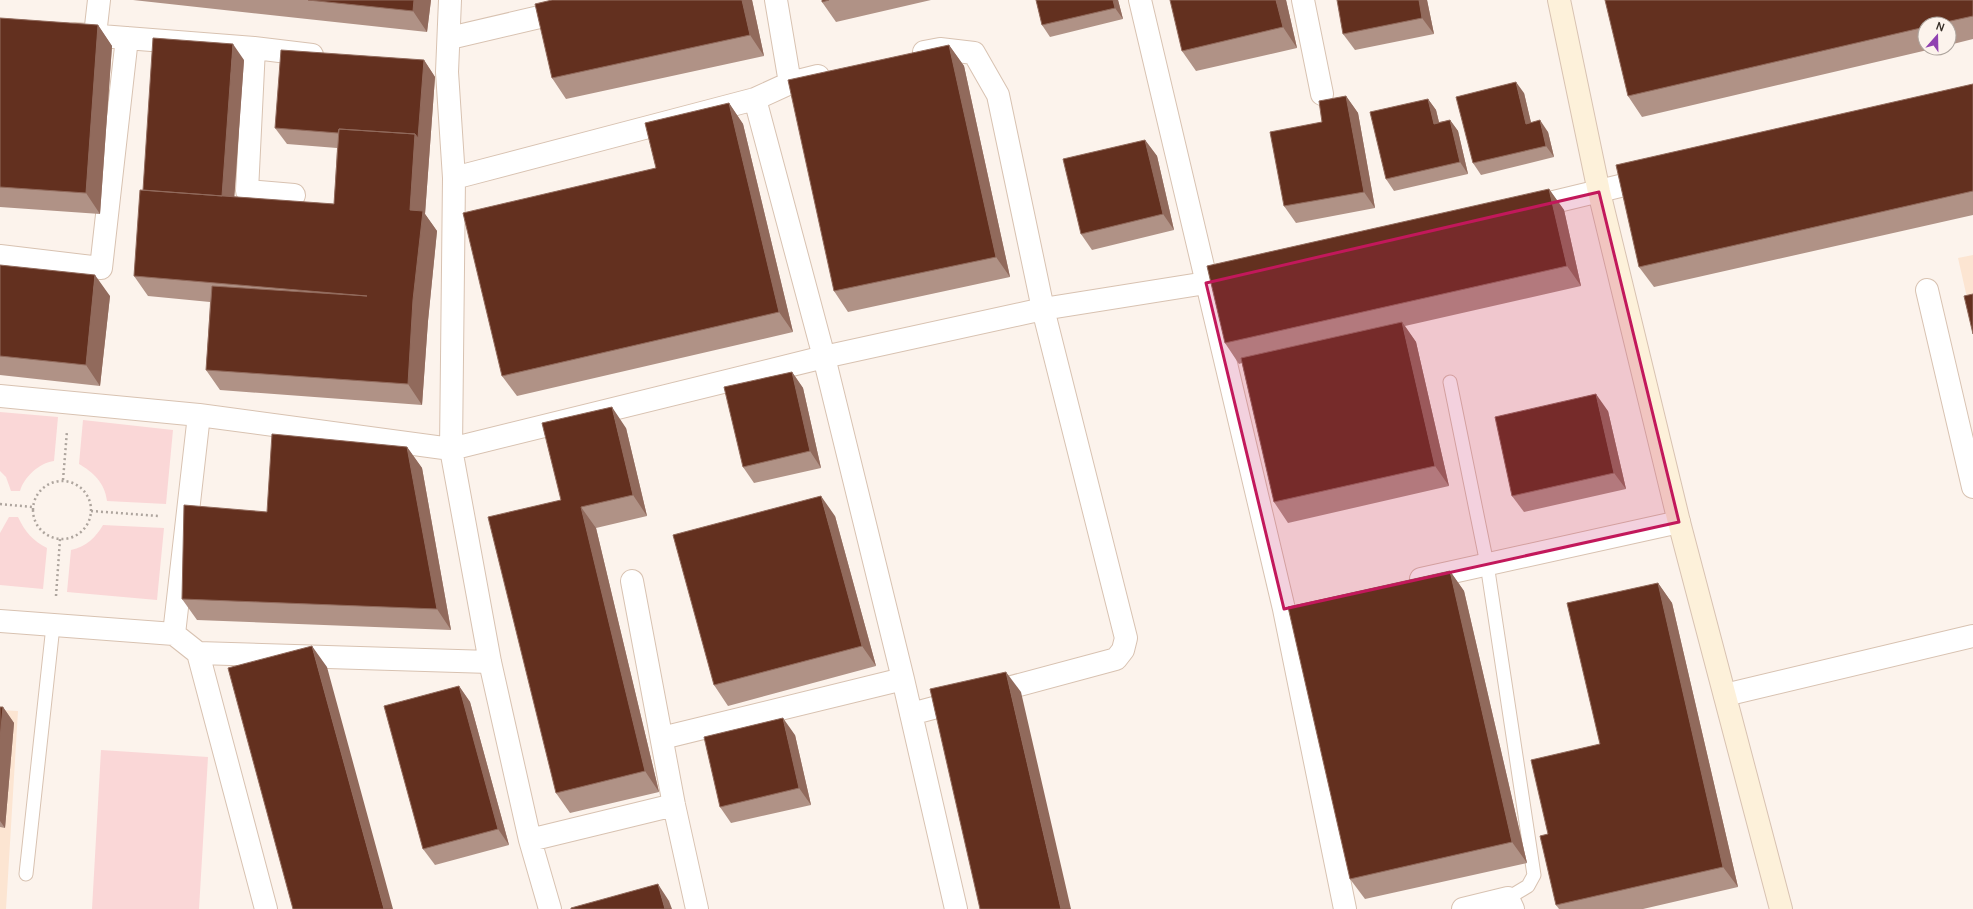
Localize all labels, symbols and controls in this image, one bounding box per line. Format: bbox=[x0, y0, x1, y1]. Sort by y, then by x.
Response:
north arrow bbox=[1917, 16, 1957, 56]
text: N bbox=[1934, 18, 1947, 35]

